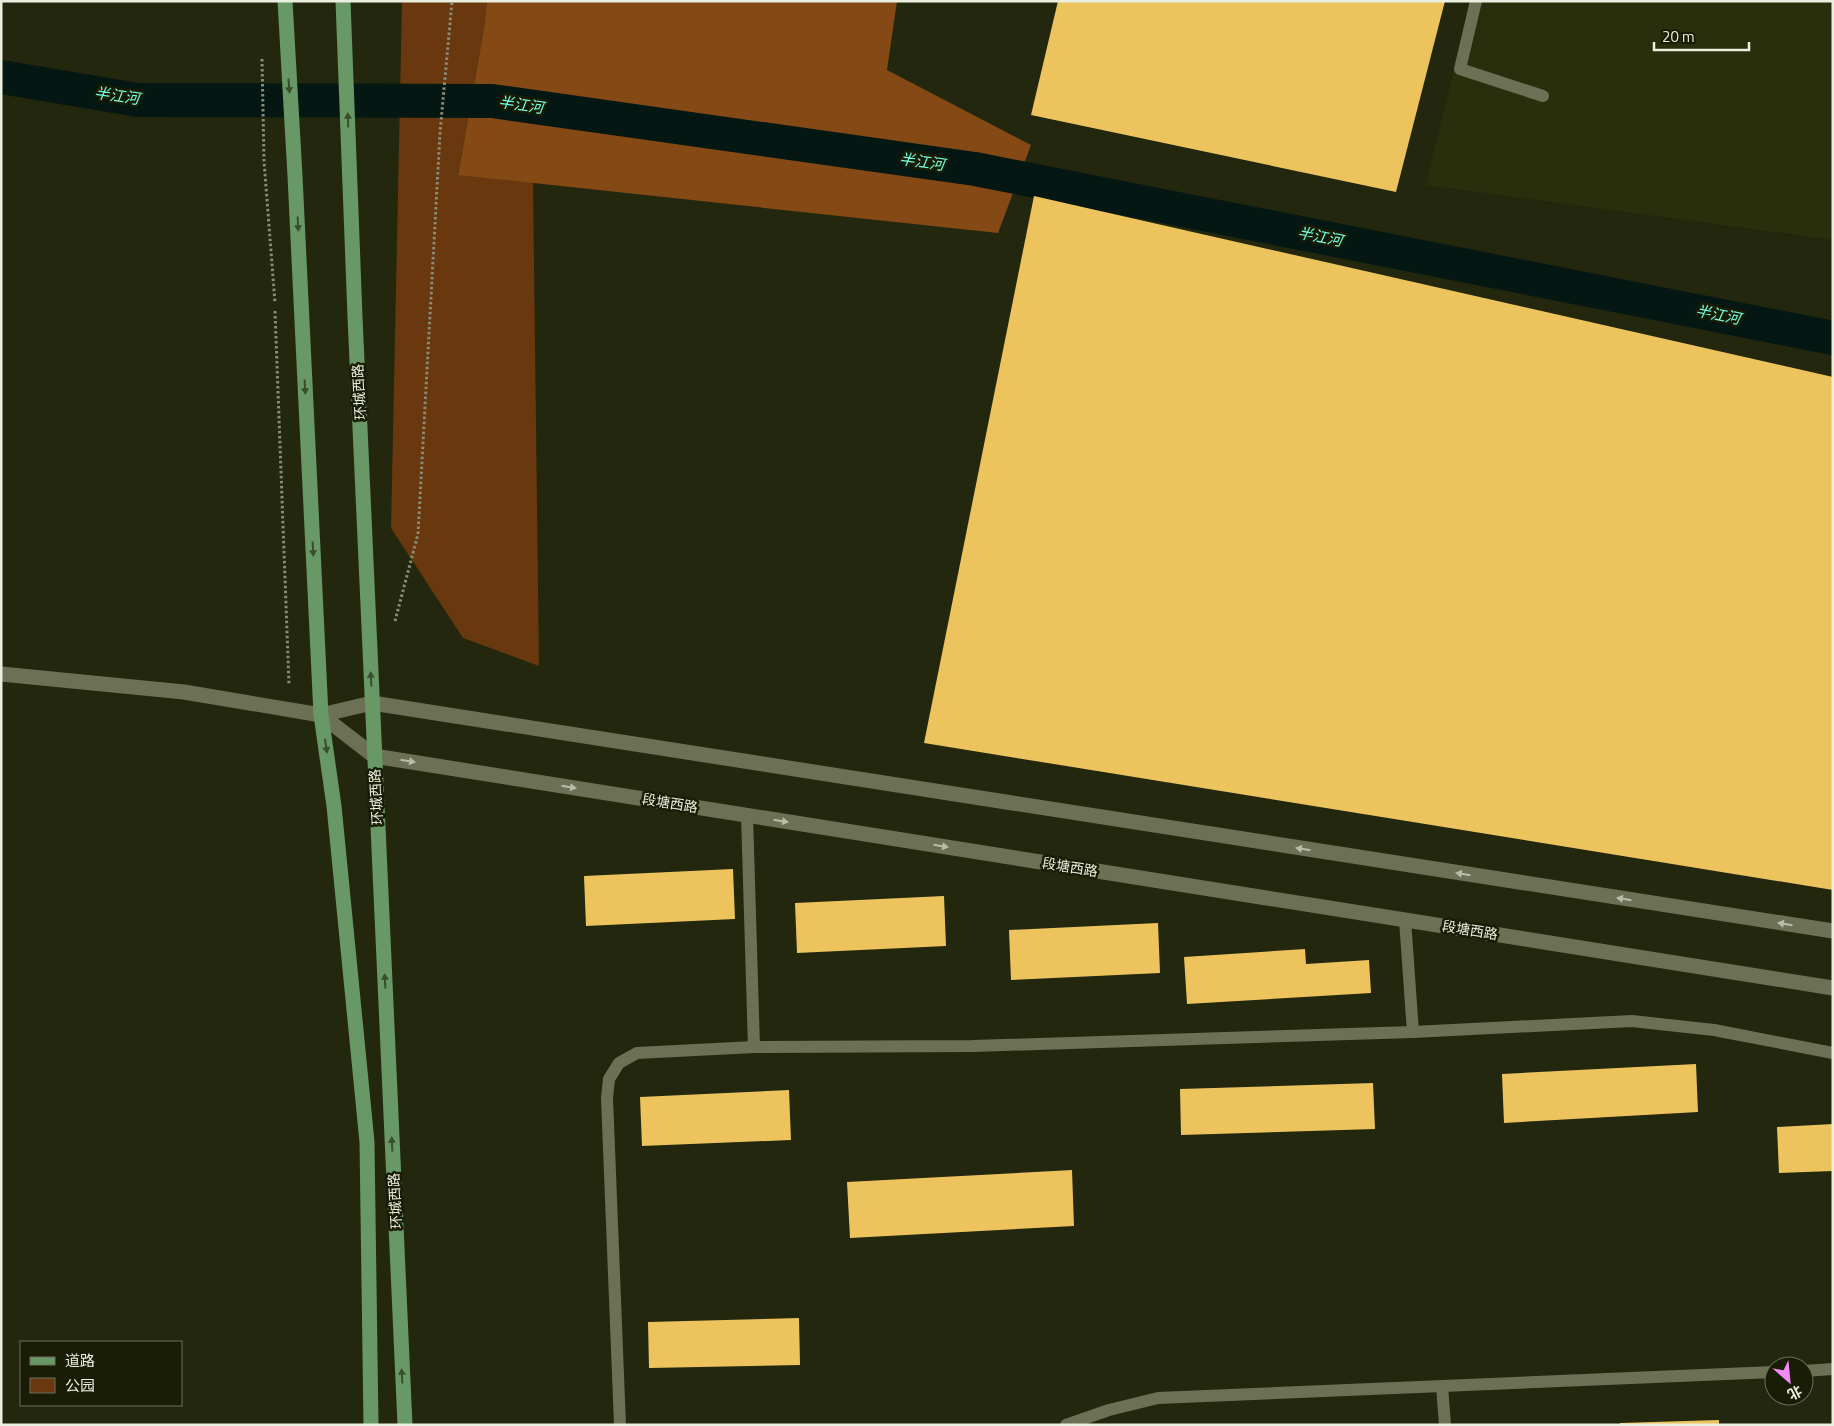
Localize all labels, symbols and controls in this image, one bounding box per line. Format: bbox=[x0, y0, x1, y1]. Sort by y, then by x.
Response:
scale bar bbox=[1654, 20, 1749, 52]
text: 20 m bbox=[1662, 25, 1695, 48]
one-way arrow bbox=[286, 78, 294, 94]
water label: 半江河 bbox=[93, 81, 144, 110]
water label: 半江河 bbox=[497, 90, 548, 119]
one-way arrow bbox=[343, 112, 351, 128]
water label: 半江河 bbox=[898, 147, 949, 176]
one-way arrow bbox=[294, 217, 302, 233]
water label: 半江河 bbox=[1296, 221, 1347, 253]
water label: 半江河 bbox=[1694, 299, 1745, 331]
street label: 环城西路 bbox=[347, 364, 370, 421]
one-way arrow bbox=[302, 379, 310, 395]
one-way arrow bbox=[310, 541, 318, 557]
one-way arrow bbox=[367, 671, 375, 687]
one-way arrow bbox=[322, 738, 330, 754]
one-way arrow bbox=[401, 758, 417, 766]
street label: 环城西路 bbox=[364, 769, 387, 826]
one-way arrow bbox=[561, 783, 577, 791]
street label: 段塘西路 bbox=[641, 788, 699, 817]
one-way arrow bbox=[773, 817, 789, 825]
one-way arrow bbox=[934, 843, 950, 851]
one-way arrow bbox=[1295, 844, 1311, 852]
street label: 段塘西路 bbox=[1041, 852, 1099, 881]
one-way arrow bbox=[1455, 869, 1471, 877]
one-way arrow bbox=[1616, 894, 1632, 902]
street label: 段塘西路 bbox=[1441, 915, 1499, 944]
one-way arrow bbox=[1776, 920, 1792, 928]
one-way arrow bbox=[380, 973, 388, 989]
one-way arrow bbox=[388, 1136, 396, 1152]
street label: 环城西路 bbox=[383, 1173, 406, 1230]
legend bbox=[20, 1341, 182, 1406]
text: 道路 bbox=[65, 1349, 95, 1372]
north arrow bbox=[1764, 1356, 1814, 1406]
one-way arrow bbox=[398, 1368, 406, 1384]
text: 公园 bbox=[65, 1374, 95, 1397]
text: 北 bbox=[1784, 1380, 1806, 1406]

